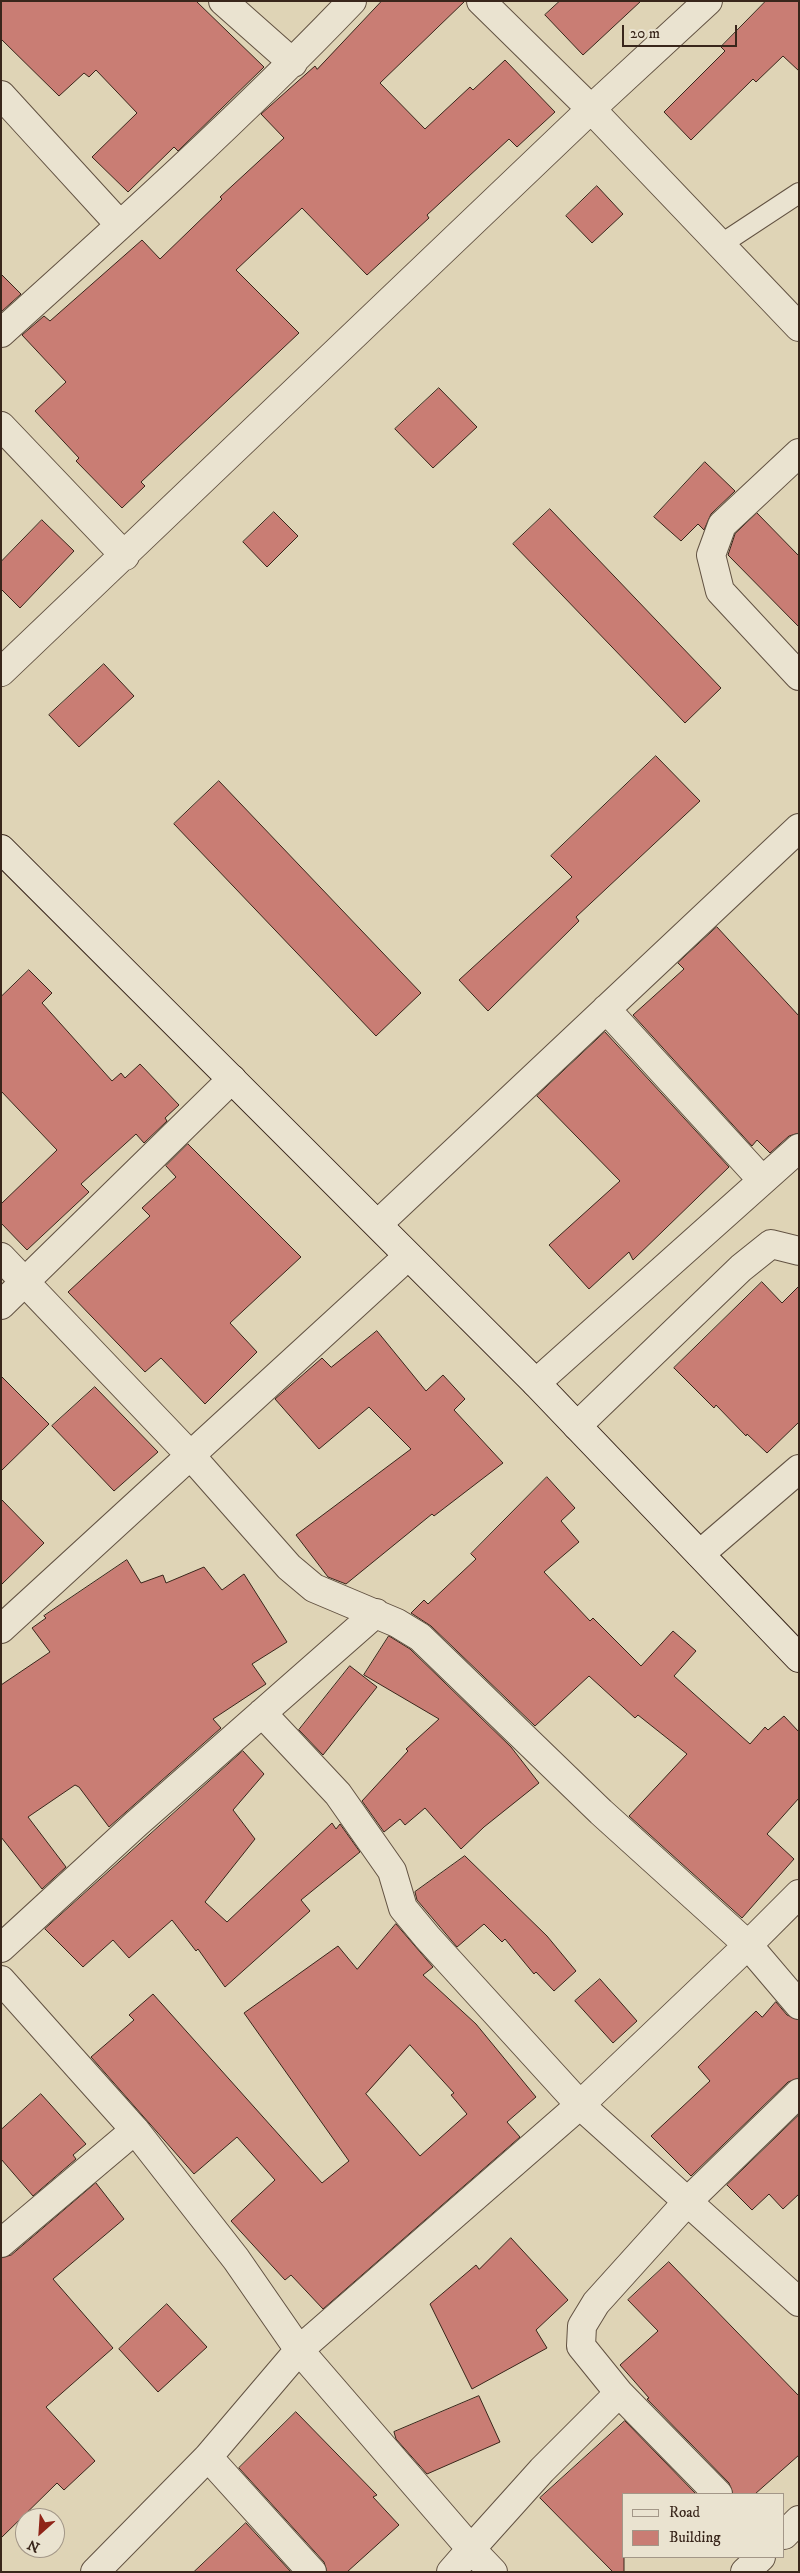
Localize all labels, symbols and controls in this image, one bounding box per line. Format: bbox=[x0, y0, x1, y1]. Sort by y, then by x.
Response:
scale bar bbox=[625, 15, 740, 47]
text: 20 m bbox=[630, 24, 660, 43]
legend bbox=[622, 2493, 785, 2558]
text: Road bbox=[669, 2503, 700, 2522]
north arrow bbox=[15, 2508, 65, 2558]
text: Building bbox=[669, 2528, 721, 2547]
text: N bbox=[25, 2535, 43, 2556]

